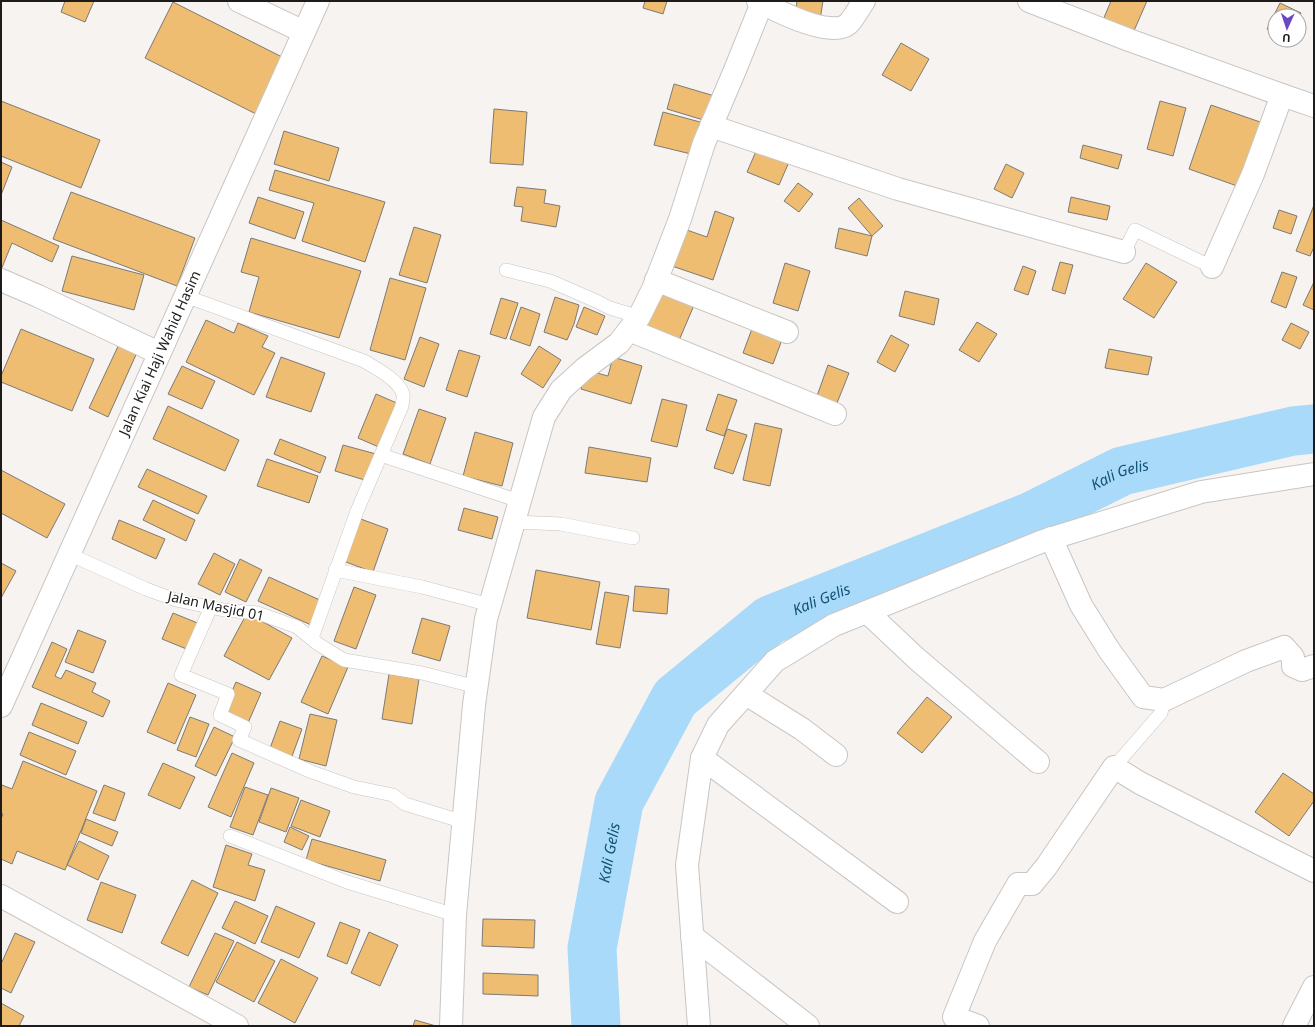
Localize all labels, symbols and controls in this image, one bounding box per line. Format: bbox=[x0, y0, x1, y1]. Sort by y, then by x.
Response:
north arrow bbox=[1267, 8, 1307, 48]
text: U bbox=[1282, 31, 1291, 46]
street label: Jalan Kiai Haji Wahid Hasim bbox=[113, 267, 205, 440]
water label: Kali Gelis bbox=[1087, 454, 1151, 494]
water label: Kali Gelis bbox=[789, 578, 853, 619]
street label: Jalan Masjid 01 bbox=[164, 586, 266, 625]
water label: Kali Gelis bbox=[593, 820, 624, 884]

